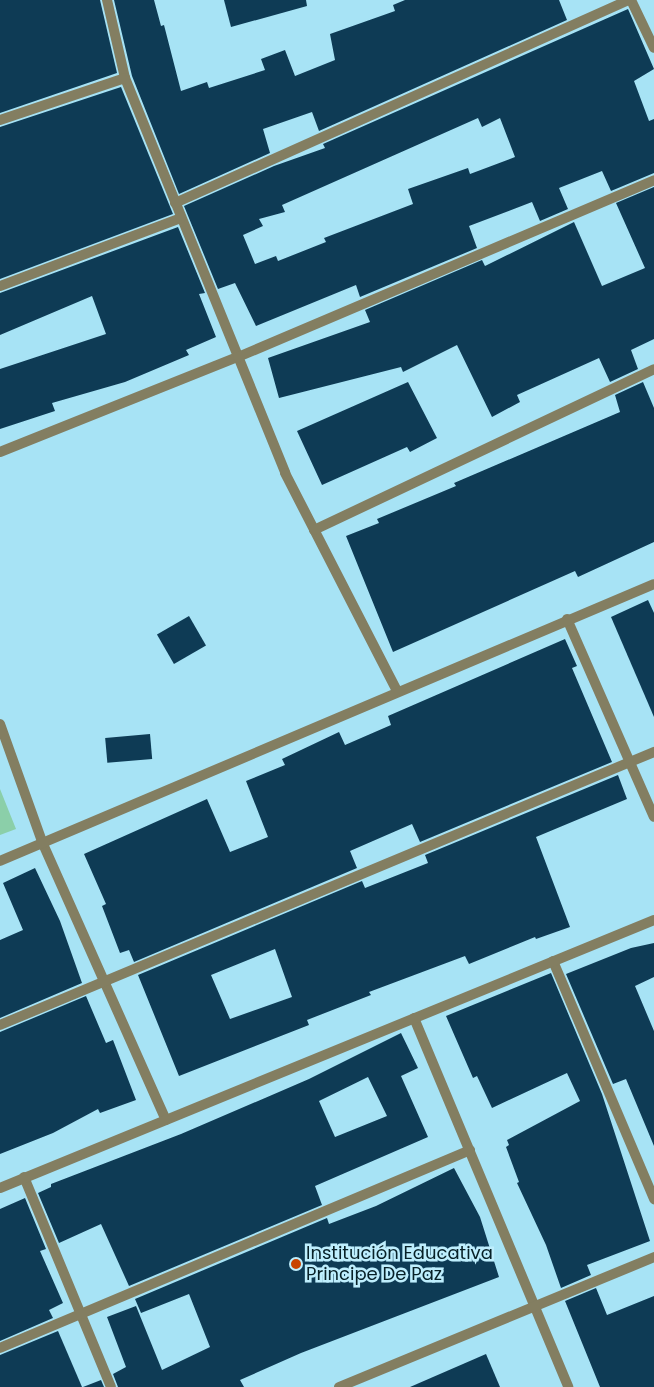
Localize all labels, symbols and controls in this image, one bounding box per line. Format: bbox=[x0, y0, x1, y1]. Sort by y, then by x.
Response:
place label: Institución Educativa Principe De Paz bbox=[306, 1243, 493, 1286]
marker: Institución Educativa Principe De Paz bbox=[290, 1258, 302, 1270]

